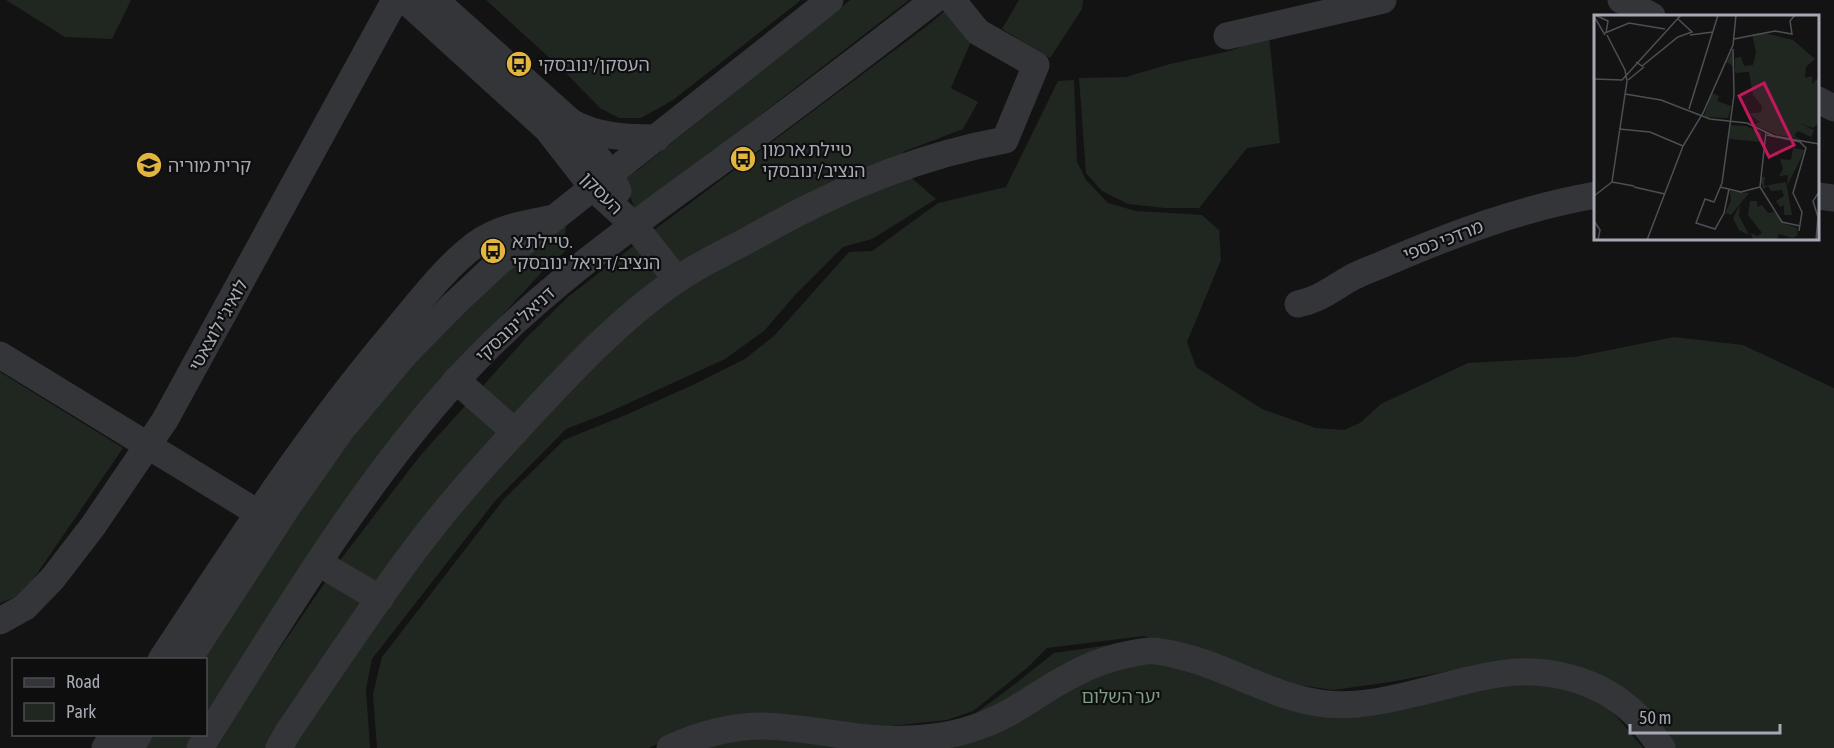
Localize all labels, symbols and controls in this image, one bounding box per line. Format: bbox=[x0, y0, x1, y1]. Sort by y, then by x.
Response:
inset map bbox=[1594, 15, 1819, 240]
bus stop icon: העסקן/ינובסקי bbox=[504, 49, 534, 79]
place label: העסקן/ינובסקי bbox=[538, 54, 650, 75]
place label: טיילת ארמון הנציב/ינובסקי bbox=[762, 139, 866, 181]
bus stop icon: טיילת ארמון הנציב/ינובסקי bbox=[728, 144, 758, 174]
school or university icon: קרית מוריה bbox=[134, 150, 164, 180]
place label: קרית מוריה bbox=[168, 155, 251, 176]
street label: העסקן bbox=[577, 168, 627, 218]
street label: מרדכי כספי bbox=[1400, 215, 1486, 265]
place label: טיילת א. הנציב/דניאל ינובסקי bbox=[512, 231, 660, 273]
bus stop icon: טיילת א. הנציב/דניאל ינובסקי bbox=[478, 236, 508, 266]
street label: לואיג'י לוצאטי bbox=[184, 276, 252, 374]
street label: דניאל ינובסקי bbox=[471, 282, 559, 366]
legend bbox=[12, 658, 207, 736]
text: Road bbox=[66, 671, 100, 692]
park label: יער השלום bbox=[1081, 686, 1161, 707]
scale bar bbox=[1630, 697, 1780, 735]
text: Park bbox=[66, 701, 96, 722]
text: 50 m bbox=[1639, 707, 1671, 728]

